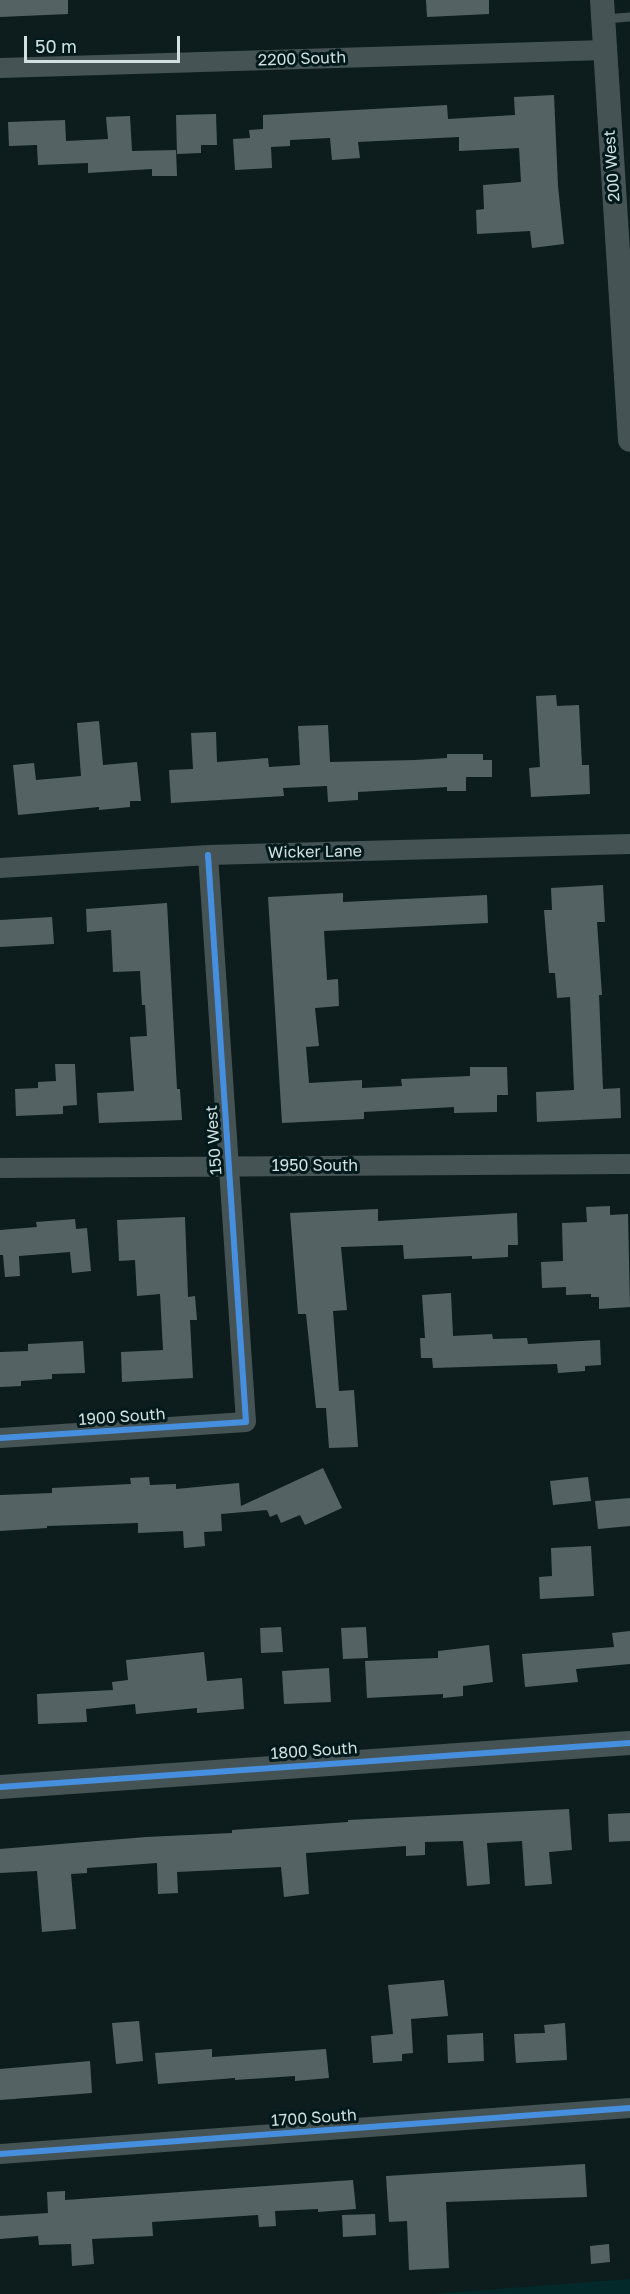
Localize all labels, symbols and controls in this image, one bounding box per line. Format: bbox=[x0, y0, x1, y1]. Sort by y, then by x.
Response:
scale bar bbox=[27, 24, 183, 62]
text: 50 m bbox=[35, 35, 77, 57]
street label: 2200 South bbox=[258, 48, 346, 70]
street label: 200 West bbox=[600, 129, 624, 203]
street label: Wicker Lane bbox=[268, 842, 362, 862]
street label: 150 West bbox=[202, 1104, 226, 1176]
street label: 1950 South bbox=[272, 1156, 358, 1176]
street label: 1900 South bbox=[78, 1404, 166, 1430]
street label: 1800 South bbox=[270, 1738, 358, 1764]
street label: 1700 South bbox=[271, 2105, 357, 2131]

